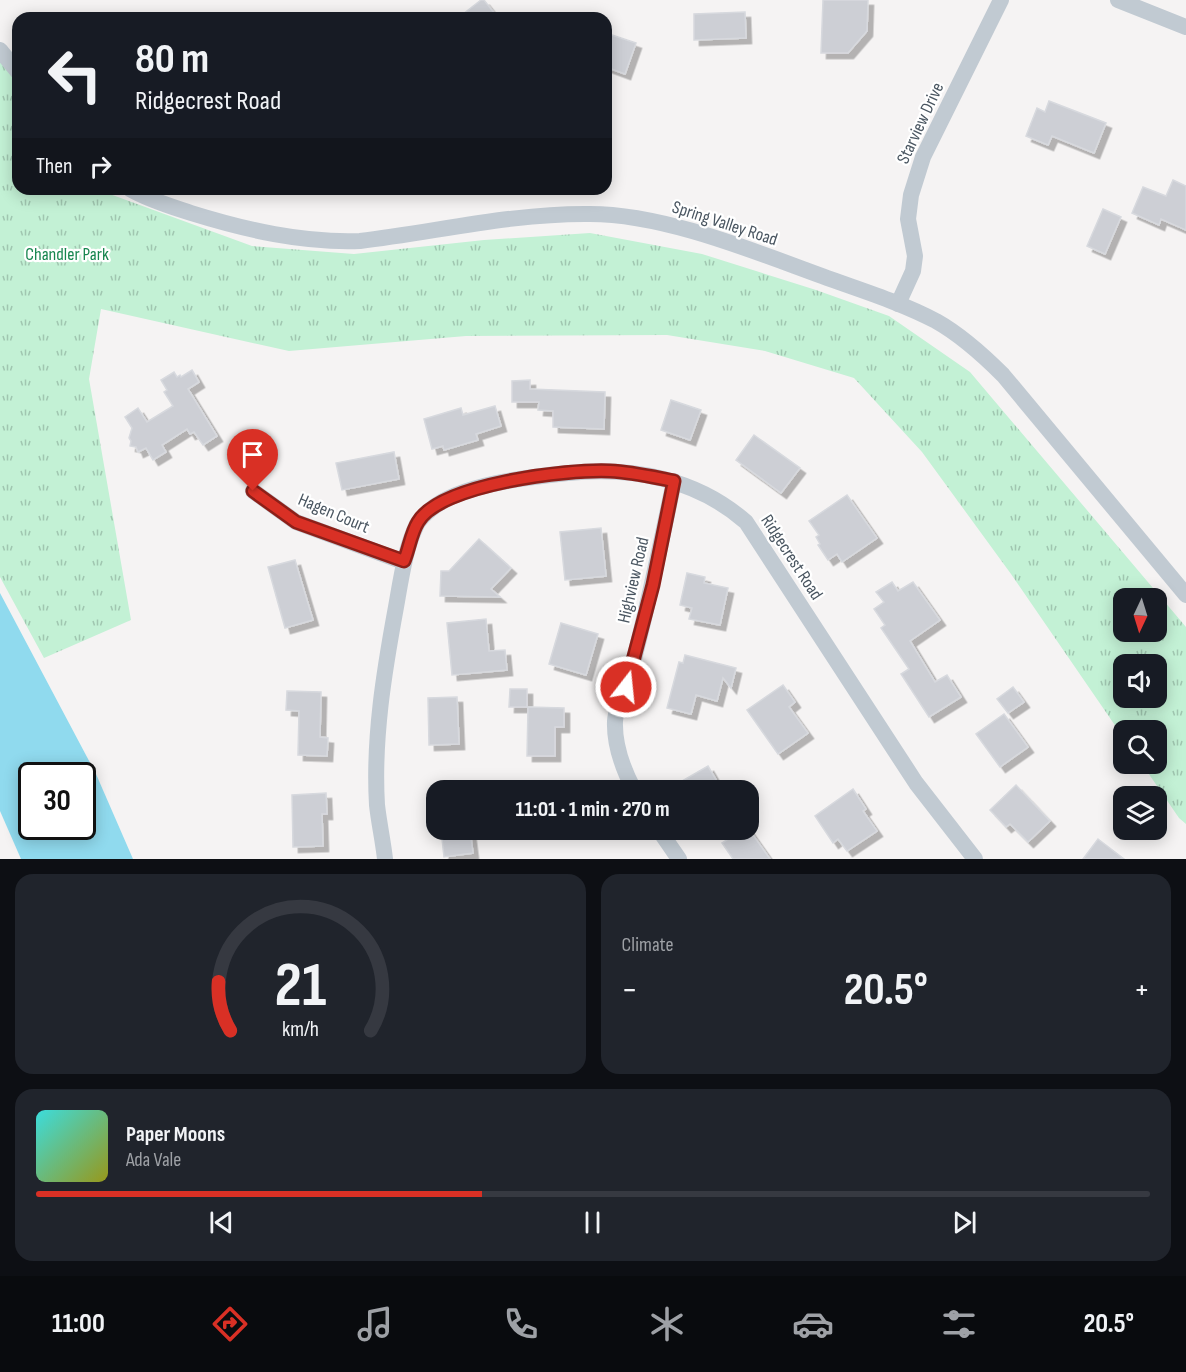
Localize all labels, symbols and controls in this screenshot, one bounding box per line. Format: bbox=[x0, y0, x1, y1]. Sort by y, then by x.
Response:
text: 80 m bbox=[135, 34, 209, 85]
icon: left bbox=[36, 36, 114, 114]
street label: Starview Drive bbox=[893, 79, 948, 167]
text: Ridgecrest Road bbox=[135, 85, 281, 117]
icon: right bbox=[84, 150, 117, 183]
text: Then bbox=[36, 153, 72, 180]
street label: Spring Valley Road bbox=[670, 197, 780, 250]
park label: Chandler Park bbox=[25, 244, 109, 265]
pin bbox=[227, 429, 278, 491]
icon: arrive bbox=[236, 438, 269, 471]
street label: Hagen Court bbox=[295, 489, 373, 538]
street label: Ridgecrest Road bbox=[756, 511, 827, 604]
street label: Highview Road bbox=[613, 535, 654, 625]
north arrow bbox=[1113, 588, 1167, 642]
map controls bbox=[1113, 588, 1167, 840]
button: sound bbox=[1113, 654, 1167, 708]
position arrow bbox=[594, 655, 658, 719]
button: search bbox=[1113, 720, 1167, 774]
speed limit sign: 30 bbox=[18, 762, 96, 840]
button: layers bbox=[1113, 786, 1167, 840]
text: 11:01 · 1 min · 270 m bbox=[515, 796, 670, 823]
text: Climate bbox=[622, 933, 674, 957]
text: 21 bbox=[274, 949, 326, 1024]
text: 20.5° bbox=[844, 963, 928, 1018]
text: − bbox=[622, 970, 638, 1010]
text: + bbox=[1134, 970, 1150, 1010]
text: km/h bbox=[282, 1017, 319, 1042]
text: Paper Moons bbox=[126, 1121, 225, 1148]
text: Ada Vale bbox=[126, 1148, 181, 1172]
icon: previous bbox=[205, 1206, 238, 1239]
icon: pause bbox=[576, 1206, 609, 1239]
icon: next bbox=[948, 1206, 981, 1239]
icon: directions bbox=[209, 1303, 251, 1345]
icon: music bbox=[354, 1303, 396, 1345]
icon: phone bbox=[500, 1303, 542, 1345]
icon: climate bbox=[646, 1303, 688, 1345]
icon: car bbox=[792, 1303, 834, 1345]
icon: filters bbox=[938, 1303, 980, 1345]
text: 11:00 bbox=[52, 1308, 105, 1340]
text: 20.5° bbox=[1084, 1308, 1134, 1340]

